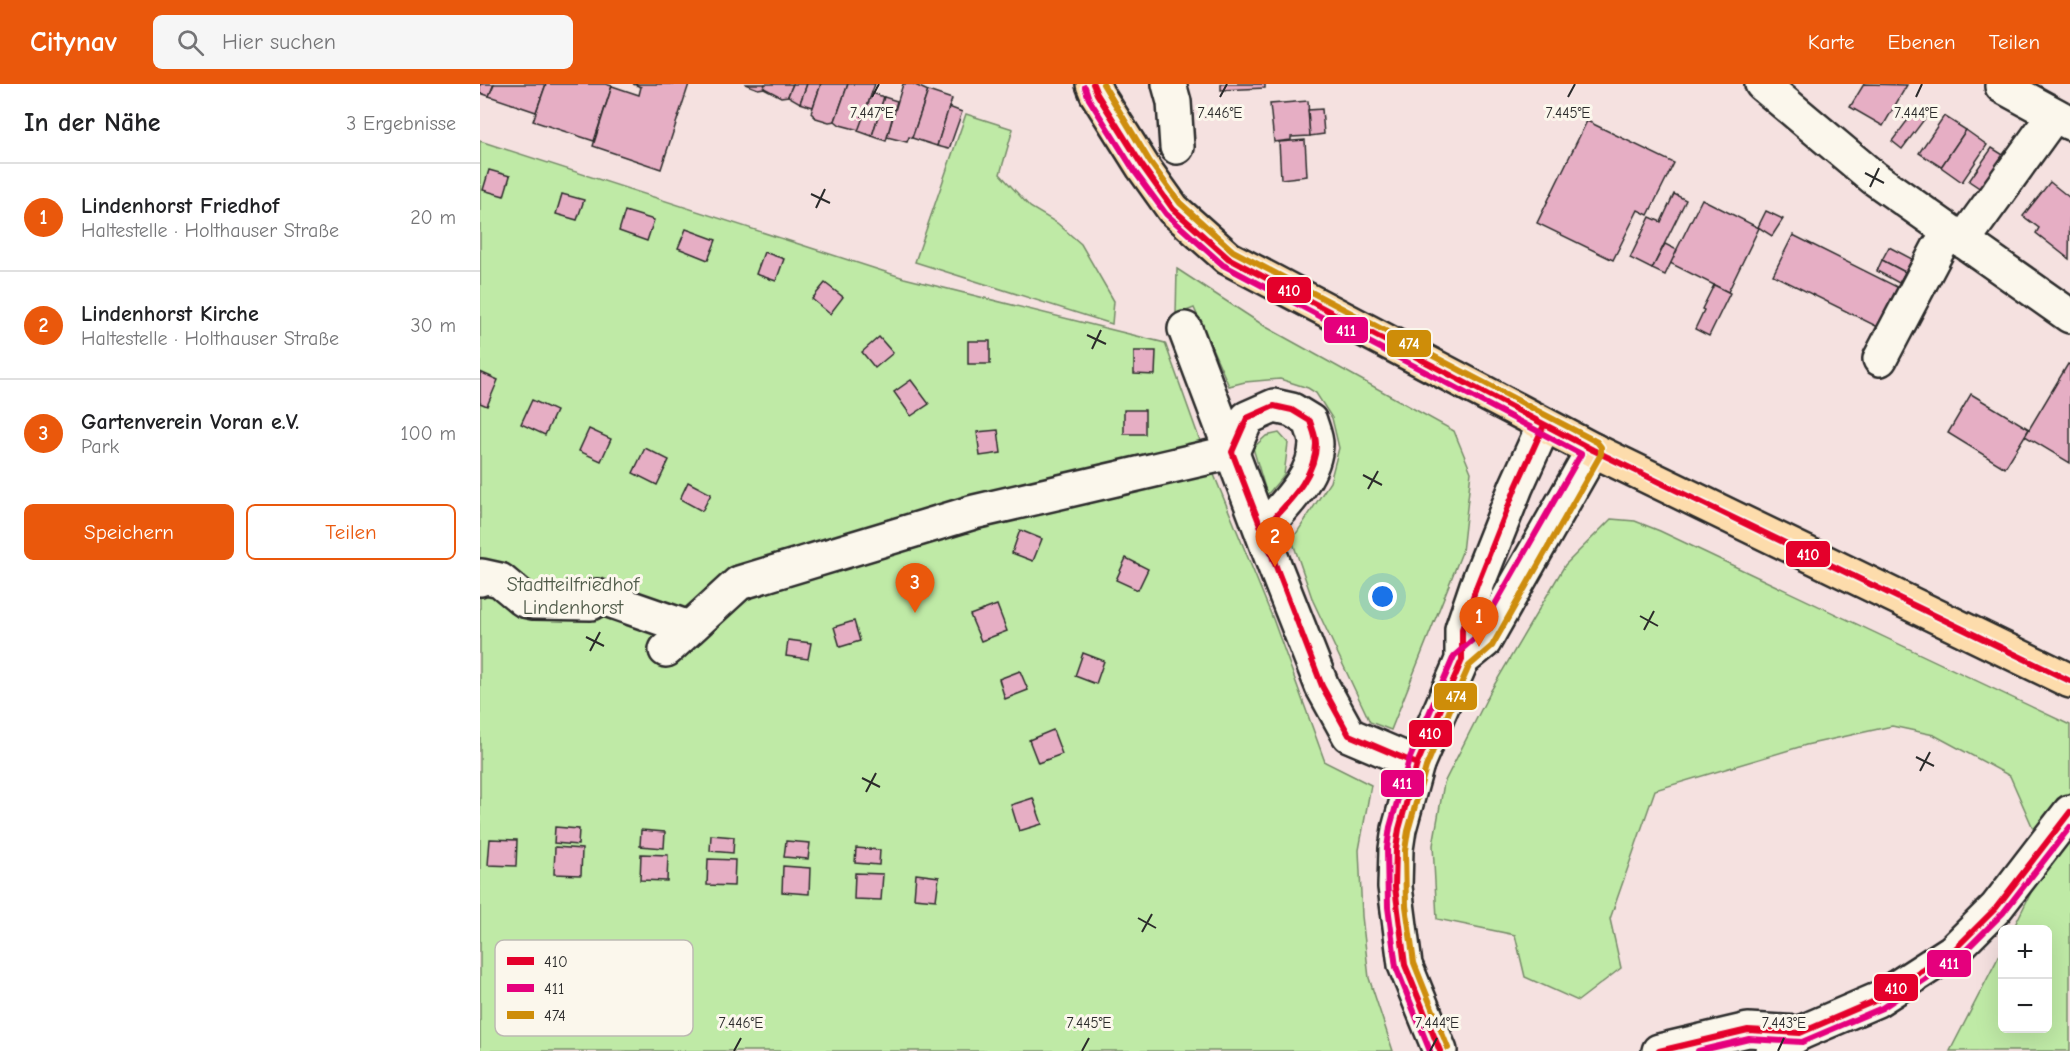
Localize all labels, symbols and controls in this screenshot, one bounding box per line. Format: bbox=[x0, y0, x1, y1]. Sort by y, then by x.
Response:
search box bbox=[153, 15, 573, 69]
text: Citynav bbox=[30, 26, 117, 58]
icon: search bbox=[174, 26, 207, 59]
text: Hier suchen bbox=[222, 29, 336, 55]
text: Karte bbox=[1808, 30, 1855, 54]
text: Ebenen bbox=[1888, 30, 1956, 54]
text: Teilen bbox=[1989, 30, 2040, 54]
text: 7.447°E bbox=[850, 104, 894, 122]
text: 7.446°E bbox=[1198, 104, 1242, 122]
text: 7.445°E bbox=[1546, 104, 1590, 122]
text: 7.444°E bbox=[1894, 104, 1938, 122]
text: In der Nähe bbox=[24, 108, 161, 138]
text: 3 Ergebnisse bbox=[346, 112, 456, 135]
text: Lindenhorst Friedhof bbox=[81, 193, 279, 219]
text: 1 bbox=[40, 206, 47, 229]
text: 20 m bbox=[410, 206, 456, 229]
text: Haltestelle · Holthauser Straße bbox=[81, 219, 339, 242]
line badge: 410 bbox=[1266, 276, 1312, 304]
text: 410 bbox=[1278, 282, 1300, 300]
text: Lindenhorst Kirche bbox=[81, 301, 259, 327]
text: 2 bbox=[39, 314, 48, 337]
text: 30 m bbox=[410, 314, 456, 337]
line badge: 411 bbox=[1323, 316, 1369, 344]
text: 411 bbox=[1336, 322, 1356, 340]
text: Haltestelle · Holthauser Straße bbox=[81, 327, 339, 350]
line badge: 474 bbox=[1386, 329, 1432, 358]
text: 474 bbox=[1399, 335, 1419, 353]
text: Gartenverein Voran e.V. bbox=[81, 409, 299, 435]
text: 3 bbox=[39, 422, 48, 445]
text: 100 m bbox=[401, 422, 456, 445]
text: Park bbox=[81, 435, 119, 458]
button: Speichern bbox=[24, 504, 234, 560]
button: Teilen bbox=[246, 504, 456, 560]
pin: 2 bbox=[1256, 518, 1294, 567]
line badge: 410 bbox=[1785, 540, 1831, 568]
text: 410 bbox=[1797, 546, 1819, 564]
pin: 3 bbox=[896, 564, 934, 613]
park label: Stadtteilfriedhof Lindenhorst bbox=[507, 573, 641, 619]
your location bbox=[1368, 582, 1397, 611]
pin: 1 bbox=[1460, 598, 1498, 647]
line badge: 474 bbox=[1433, 682, 1478, 711]
text: 474 bbox=[1446, 688, 1466, 706]
line badge: 410 bbox=[1408, 719, 1453, 748]
text: 410 bbox=[1419, 725, 1441, 743]
line badge: 411 bbox=[1380, 769, 1425, 798]
text: 411 bbox=[1392, 775, 1412, 793]
map controls bbox=[1998, 925, 2052, 1033]
button: + bbox=[1998, 925, 2052, 979]
legend bbox=[495, 940, 693, 1036]
line badge: 411 bbox=[1926, 949, 1972, 978]
text: 410 bbox=[544, 953, 568, 971]
text: 411 bbox=[1939, 955, 1959, 973]
line badge: 410 bbox=[1873, 973, 1919, 1002]
button: − bbox=[1998, 979, 2052, 1033]
text: 411 bbox=[544, 980, 564, 998]
text: 410 bbox=[1885, 980, 1907, 998]
text: 474 bbox=[544, 1007, 566, 1025]
text: 7.446°E bbox=[719, 1014, 763, 1032]
text: 7.445°E bbox=[1067, 1014, 1111, 1032]
text: 7.444°E bbox=[1415, 1014, 1459, 1032]
text: 7.443°E bbox=[1762, 1014, 1806, 1032]

